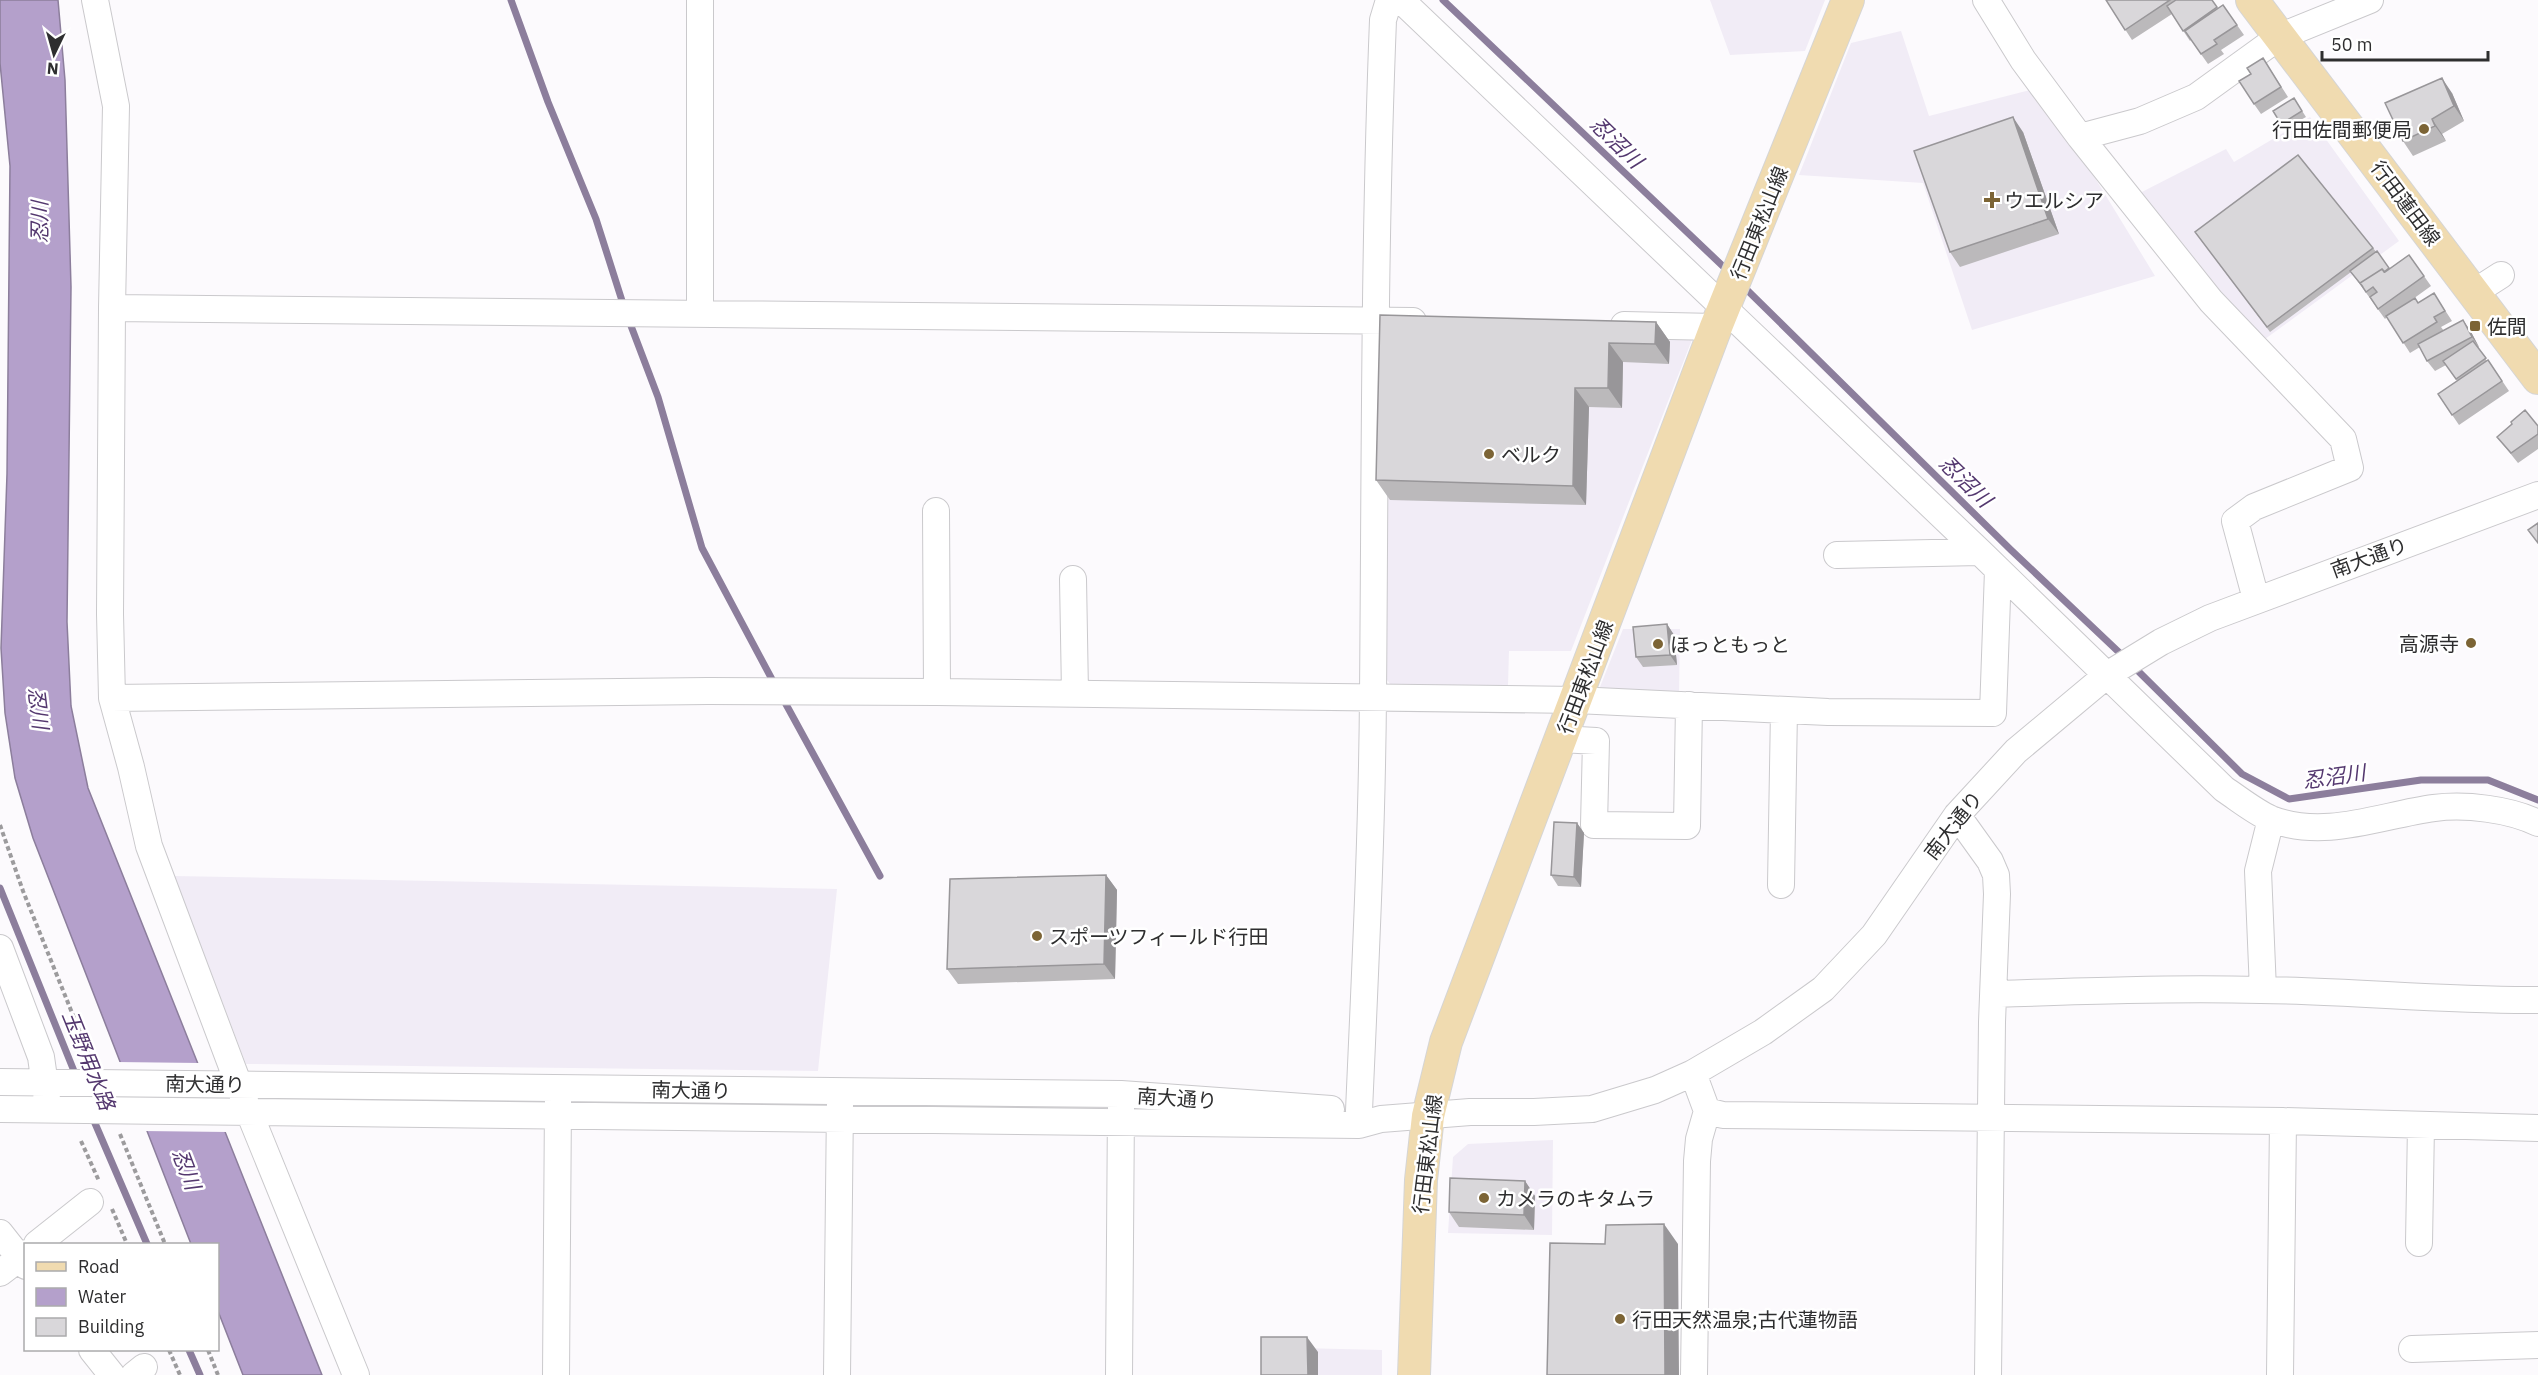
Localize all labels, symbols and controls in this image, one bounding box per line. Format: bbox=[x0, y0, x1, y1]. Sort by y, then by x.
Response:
north arrow bbox=[24, 24, 84, 84]
scale bar bbox=[2322, 24, 2488, 62]
text: 50 m bbox=[2331, 33, 2373, 56]
text: N bbox=[46, 58, 59, 79]
water label: 忍沼川 bbox=[1585, 110, 1651, 175]
place label: 行田佐間郵便局 bbox=[2272, 116, 2412, 143]
marker: 行田佐間郵便局 bbox=[2417, 122, 2431, 136]
street label: 行田蓮田線 bbox=[2365, 155, 2447, 251]
street label: 行田東松山線 bbox=[1724, 162, 1794, 284]
place label: ウエルシア bbox=[2004, 187, 2104, 214]
marker: ウエルシア bbox=[1985, 193, 1999, 207]
water label: 忍川 bbox=[25, 199, 53, 243]
place label: 佐間 bbox=[2487, 313, 2527, 340]
marker: 佐間 bbox=[2468, 319, 2482, 333]
place label: ベルク bbox=[1501, 441, 1561, 468]
marker: ベルク bbox=[1482, 447, 1496, 461]
water label: 忍沼川 bbox=[1934, 449, 2000, 514]
street label: 南大通り bbox=[2327, 531, 2411, 583]
street label: 行田東松山線 bbox=[1551, 616, 1619, 738]
place label: 高源寺 bbox=[2399, 630, 2459, 657]
place label: ほっともっと bbox=[1670, 631, 1790, 658]
marker: 高源寺 bbox=[2464, 636, 2478, 650]
marker: ほっともっと bbox=[1651, 637, 1665, 651]
water label: 忍川 bbox=[23, 685, 56, 733]
water label: 忍沼川 bbox=[2301, 757, 2369, 794]
street label: 南大通り bbox=[1918, 785, 1988, 865]
place label: スポーツフィールド行田 bbox=[1049, 923, 1268, 950]
marker: スポーツフィールド行田 bbox=[1030, 929, 1044, 943]
water label: 玉野用水路 bbox=[56, 1006, 122, 1116]
street label: 南大通り bbox=[165, 1070, 245, 1098]
street label: 南大通り bbox=[651, 1076, 731, 1104]
street label: 南大通り bbox=[1136, 1082, 1218, 1114]
street label: 行田東松山線 bbox=[1406, 1093, 1448, 1215]
water label: 忍川 bbox=[166, 1144, 208, 1195]
place label: カメラのキタムラ bbox=[1496, 1185, 1655, 1212]
marker: カメラのキタムラ bbox=[1477, 1191, 1491, 1205]
legend bbox=[24, 1243, 219, 1351]
text: Road bbox=[78, 1255, 119, 1278]
text: Water bbox=[78, 1285, 127, 1308]
place label: 行田天然温泉;古代蓮物語 bbox=[1632, 1306, 1858, 1333]
marker: 行田天然温泉;古代蓮物語 bbox=[1613, 1312, 1627, 1326]
text: Building bbox=[78, 1315, 145, 1338]

